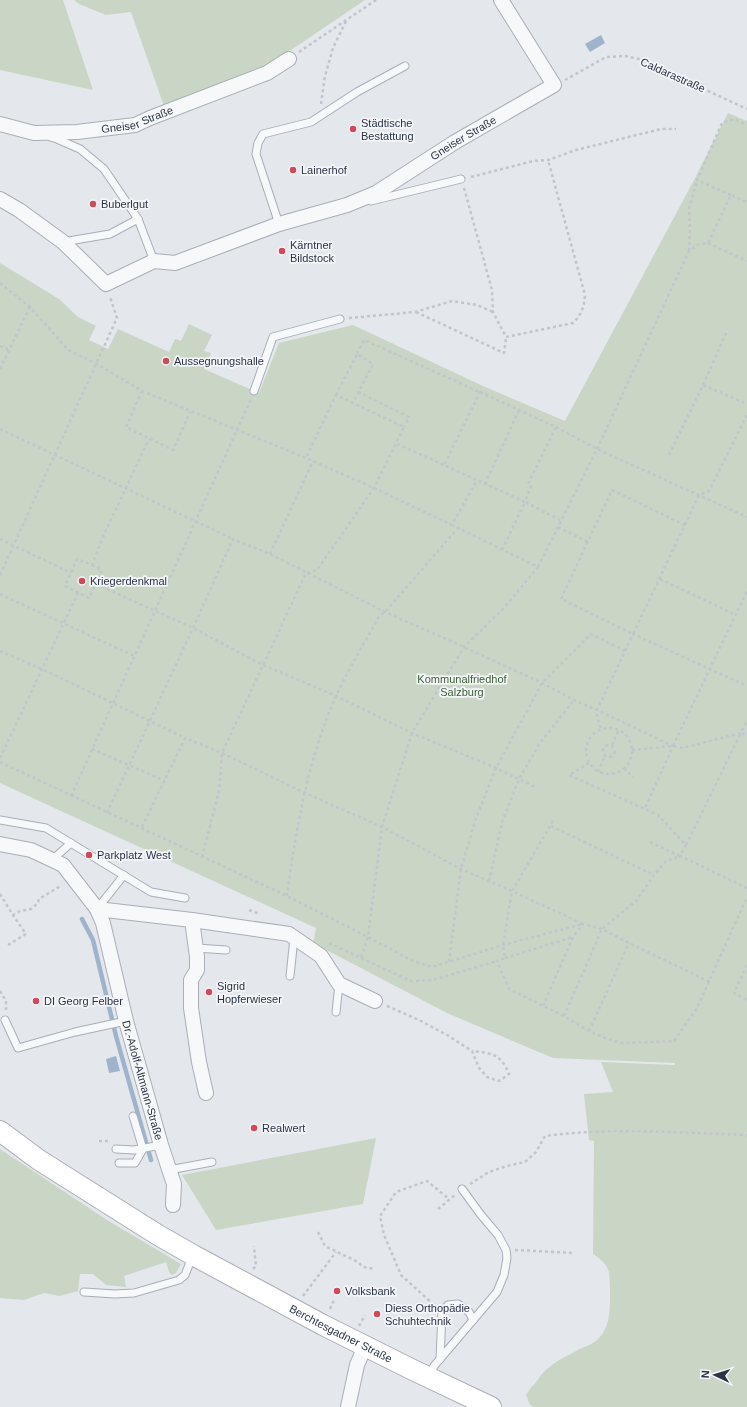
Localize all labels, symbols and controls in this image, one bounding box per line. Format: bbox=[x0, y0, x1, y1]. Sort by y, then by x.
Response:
street label: Caldarastraße bbox=[639, 55, 707, 95]
street label: Gneiser Straße bbox=[101, 104, 175, 135]
street label: Gneiser Straße bbox=[428, 114, 498, 162]
place label: Städtische Bestattung bbox=[361, 117, 414, 142]
marker: Städtische Bestattung bbox=[348, 124, 358, 134]
place label: Lainerhof bbox=[301, 164, 348, 176]
marker: Lainerhof bbox=[288, 165, 298, 175]
place label: Buberlgut bbox=[101, 198, 148, 210]
marker: Buberlgut bbox=[88, 199, 98, 209]
place label: Kärntner Bildstock bbox=[290, 239, 335, 264]
marker: Kärntner Bildstock bbox=[277, 246, 287, 256]
place label: Aussegnungshalle bbox=[174, 355, 264, 367]
marker: Aussegnungshalle bbox=[161, 356, 171, 366]
place label: Kriegerdenkmal bbox=[90, 575, 167, 587]
marker: Kriegerdenkmal bbox=[77, 576, 87, 586]
park label: Kommunalfriedhof Salzburg bbox=[417, 673, 508, 698]
place label: Parkplatz West bbox=[97, 849, 171, 861]
marker: Parkplatz West bbox=[84, 850, 94, 860]
place label: Sigrid Hopferwieser bbox=[217, 980, 282, 1005]
marker: Sigrid Hopferwieser bbox=[204, 987, 214, 997]
place label: DI Georg Felber bbox=[44, 995, 123, 1007]
marker: DI Georg Felber bbox=[31, 996, 41, 1006]
street label: Dr.-Adolf-Altmann-Straße bbox=[120, 1019, 165, 1141]
place label: Realwert bbox=[262, 1122, 305, 1134]
marker: Realwert bbox=[249, 1123, 259, 1133]
place label: Volksbank bbox=[345, 1285, 396, 1297]
marker: Volksbank bbox=[332, 1286, 342, 1296]
street label: Berchtesgadner Straße bbox=[287, 1302, 394, 1365]
place label: Diess Orthopädie Schuhtechnik bbox=[385, 1302, 470, 1327]
marker: Diess Orthopädie Schuhtechnik bbox=[372, 1309, 382, 1319]
north arrow bbox=[695, 1355, 735, 1395]
text: N bbox=[699, 1370, 711, 1379]

